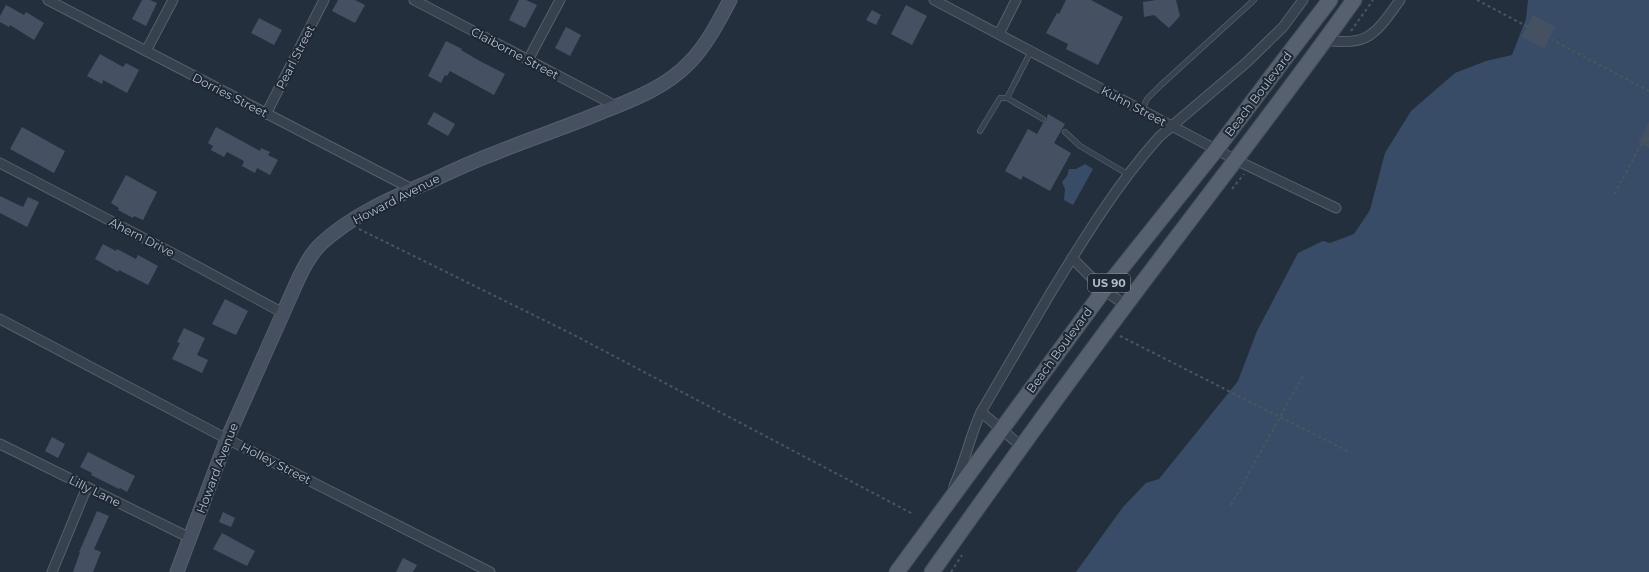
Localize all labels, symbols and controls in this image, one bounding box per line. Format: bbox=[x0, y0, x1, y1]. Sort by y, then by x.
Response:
street label: Pearl Street bbox=[272, 22, 318, 92]
street label: Claiborne Street bbox=[469, 24, 562, 82]
street label: Beach Boulevard bbox=[1221, 49, 1295, 139]
street label: Dorries Street bbox=[190, 70, 270, 120]
street label: Kuhn Street bbox=[1099, 82, 1169, 130]
street label: Howard Avenue bbox=[350, 171, 442, 227]
street label: Ahern Drive bbox=[107, 214, 177, 260]
road number: US 90 bbox=[1088, 274, 1130, 292]
street label: Beach Boulevard bbox=[1023, 304, 1095, 396]
street label: Howard Avenue bbox=[193, 421, 241, 515]
street label: Holley Street bbox=[238, 439, 314, 487]
street label: Lilly Lane bbox=[67, 472, 123, 510]

